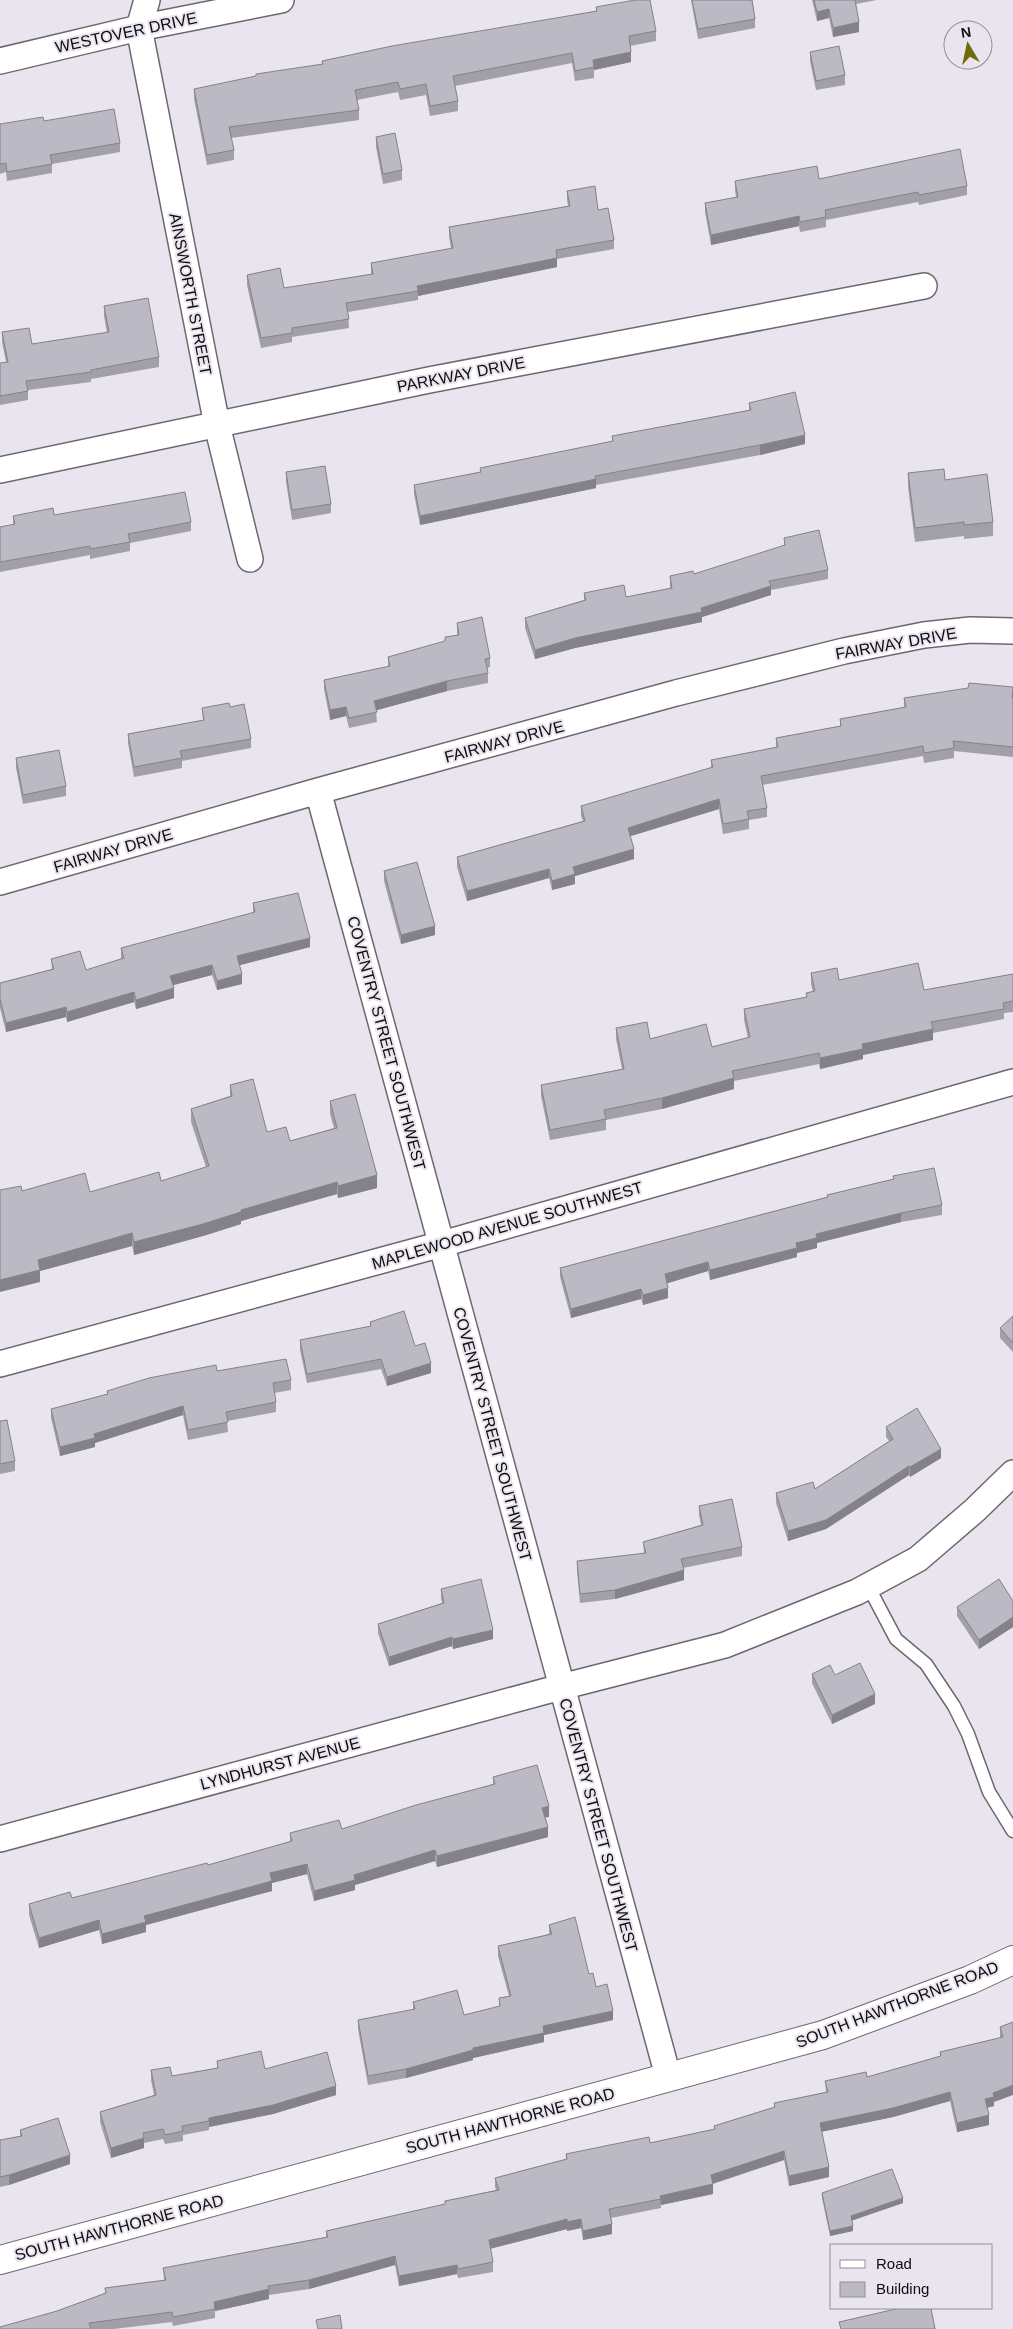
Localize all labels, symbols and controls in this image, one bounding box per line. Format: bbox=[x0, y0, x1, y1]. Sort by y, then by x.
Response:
street label: WESTOVER DRIVE bbox=[54, 9, 199, 56]
north arrow bbox=[943, 20, 993, 70]
text: N bbox=[960, 23, 972, 41]
street label: AINSWORTH STREET bbox=[166, 211, 215, 377]
street label: PARKWAY DRIVE bbox=[396, 354, 527, 395]
street label: FAIRWAY DRIVE bbox=[834, 624, 958, 663]
street label: FAIRWAY DRIVE bbox=[443, 717, 566, 766]
street label: FAIRWAY DRIVE bbox=[52, 825, 175, 876]
street label: COVENTRY STREET SOUTHWEST bbox=[344, 914, 429, 1172]
street label: MAPLEWOOD AVENUE SOUTHWEST bbox=[370, 1179, 645, 1272]
street label: COVENTRY STREET SOUTHWEST bbox=[450, 1305, 535, 1563]
street label: COVENTRY STREET SOUTHWEST bbox=[556, 1696, 641, 1954]
street label: LYNDHURST AVENUE bbox=[198, 1734, 362, 1793]
street label: SOUTH HAWTHORNE ROAD bbox=[794, 1958, 1001, 2051]
street label: SOUTH HAWTHORNE ROAD bbox=[404, 2084, 616, 2157]
street label: SOUTH HAWTHORNE ROAD bbox=[13, 2191, 225, 2264]
legend bbox=[830, 2244, 993, 2309]
text: Road bbox=[876, 2255, 912, 2272]
text: Building bbox=[876, 2280, 929, 2297]

